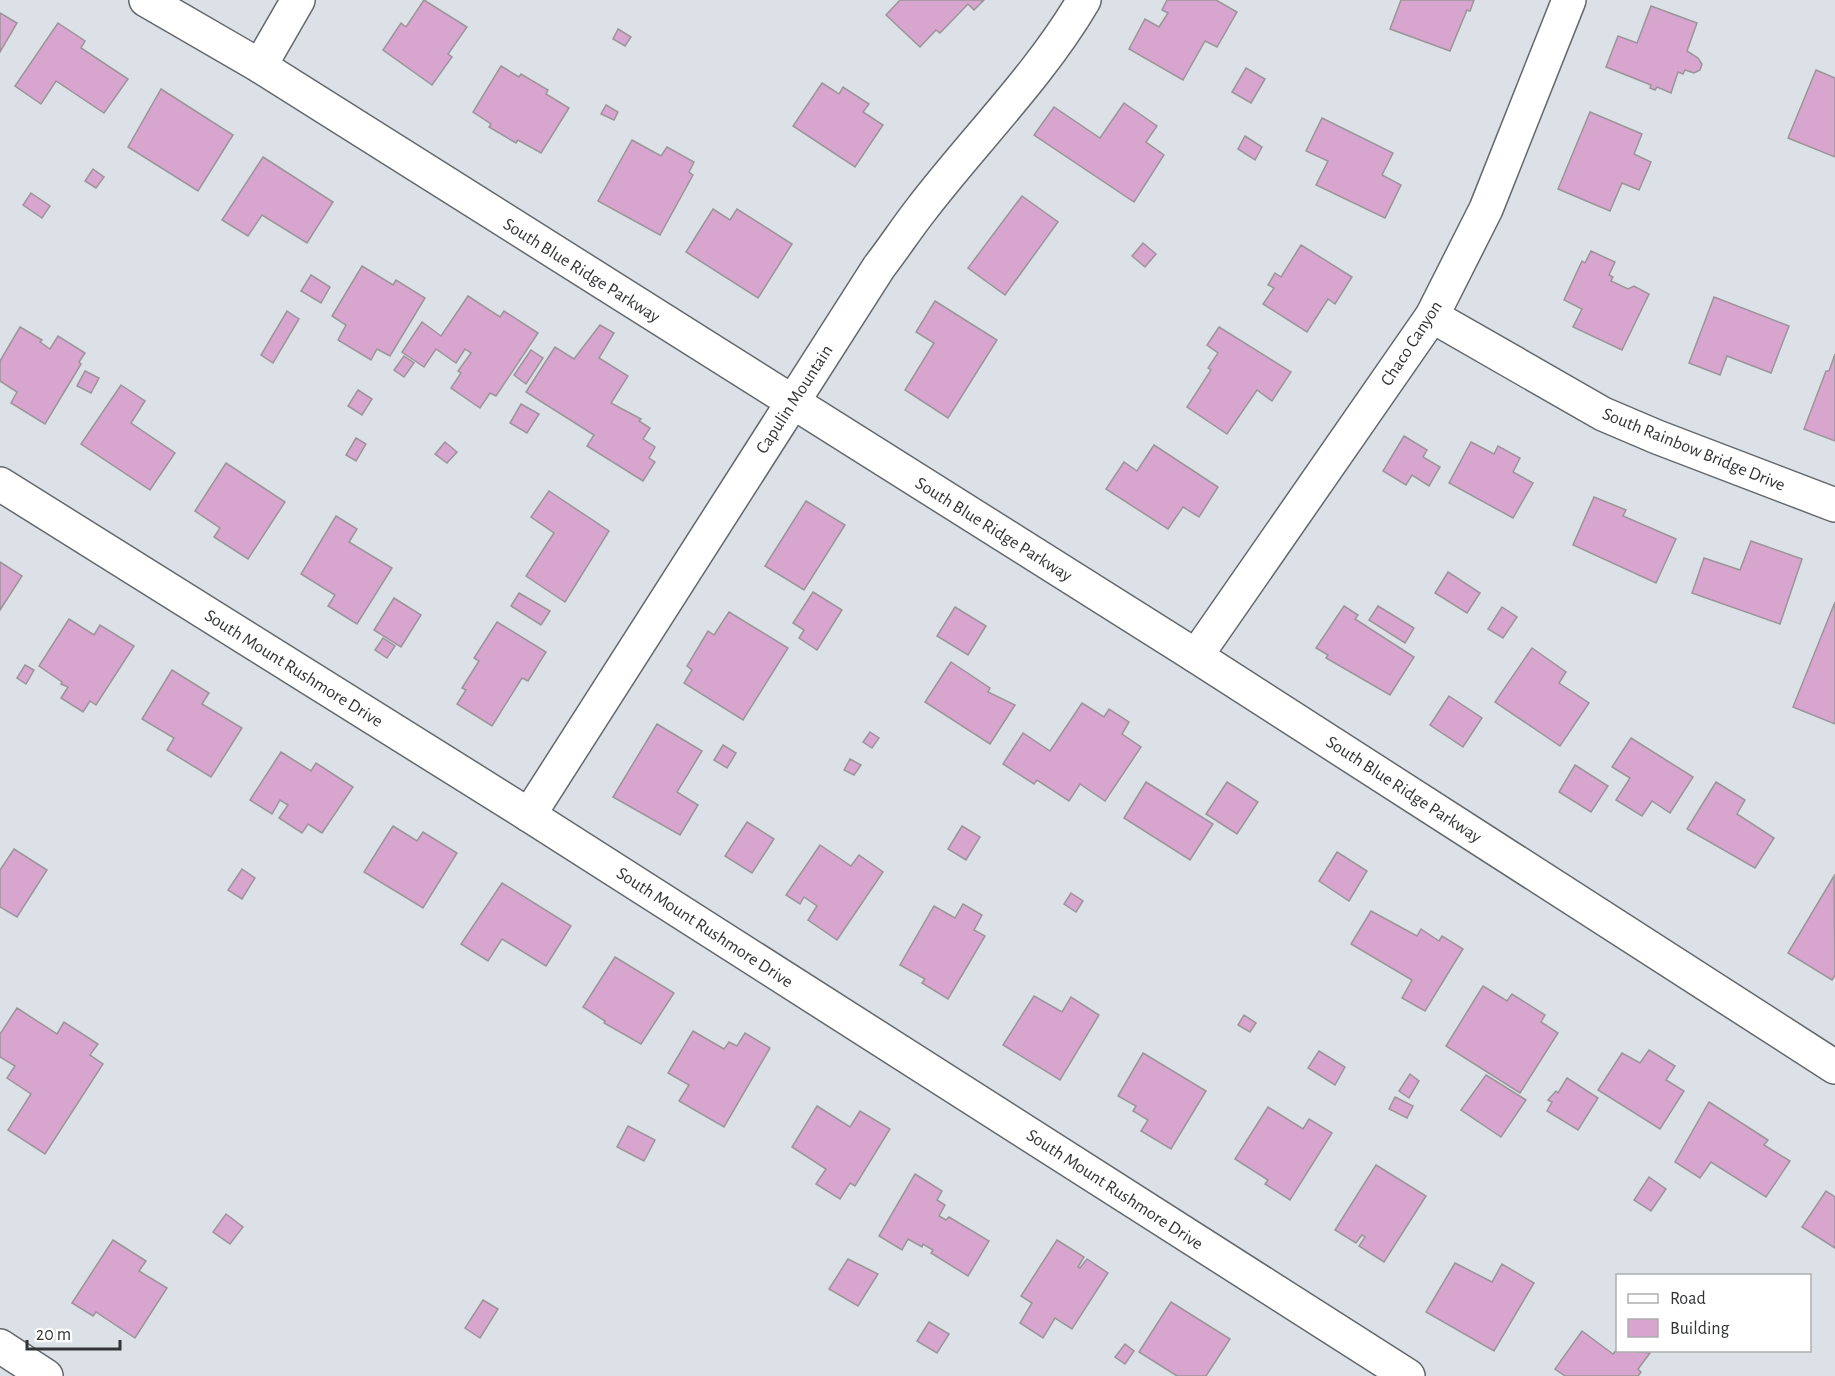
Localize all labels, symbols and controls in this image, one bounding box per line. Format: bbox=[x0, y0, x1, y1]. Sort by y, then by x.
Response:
street label: South Blue Ridge Parkway bbox=[500, 215, 663, 327]
street label: Chaco Canyon bbox=[1378, 298, 1446, 389]
street label: Capulin Mountain bbox=[753, 342, 837, 457]
street label: South Rainbow Bridge Drive bbox=[1600, 405, 1787, 495]
street label: South Blue Ridge Parkway bbox=[912, 474, 1075, 586]
street label: South Mount Rushmore Drive bbox=[201, 607, 386, 731]
street label: South Blue Ridge Parkway bbox=[1323, 733, 1485, 847]
street label: South Mount Rushmore Drive bbox=[613, 864, 796, 992]
street label: South Mount Rushmore Drive bbox=[1023, 1126, 1206, 1254]
legend bbox=[1616, 1274, 1811, 1352]
text: Road bbox=[1670, 1290, 1706, 1308]
scale bar bbox=[27, 1313, 120, 1351]
text: Building bbox=[1670, 1320, 1730, 1338]
text: 20 m bbox=[36, 1326, 71, 1344]

